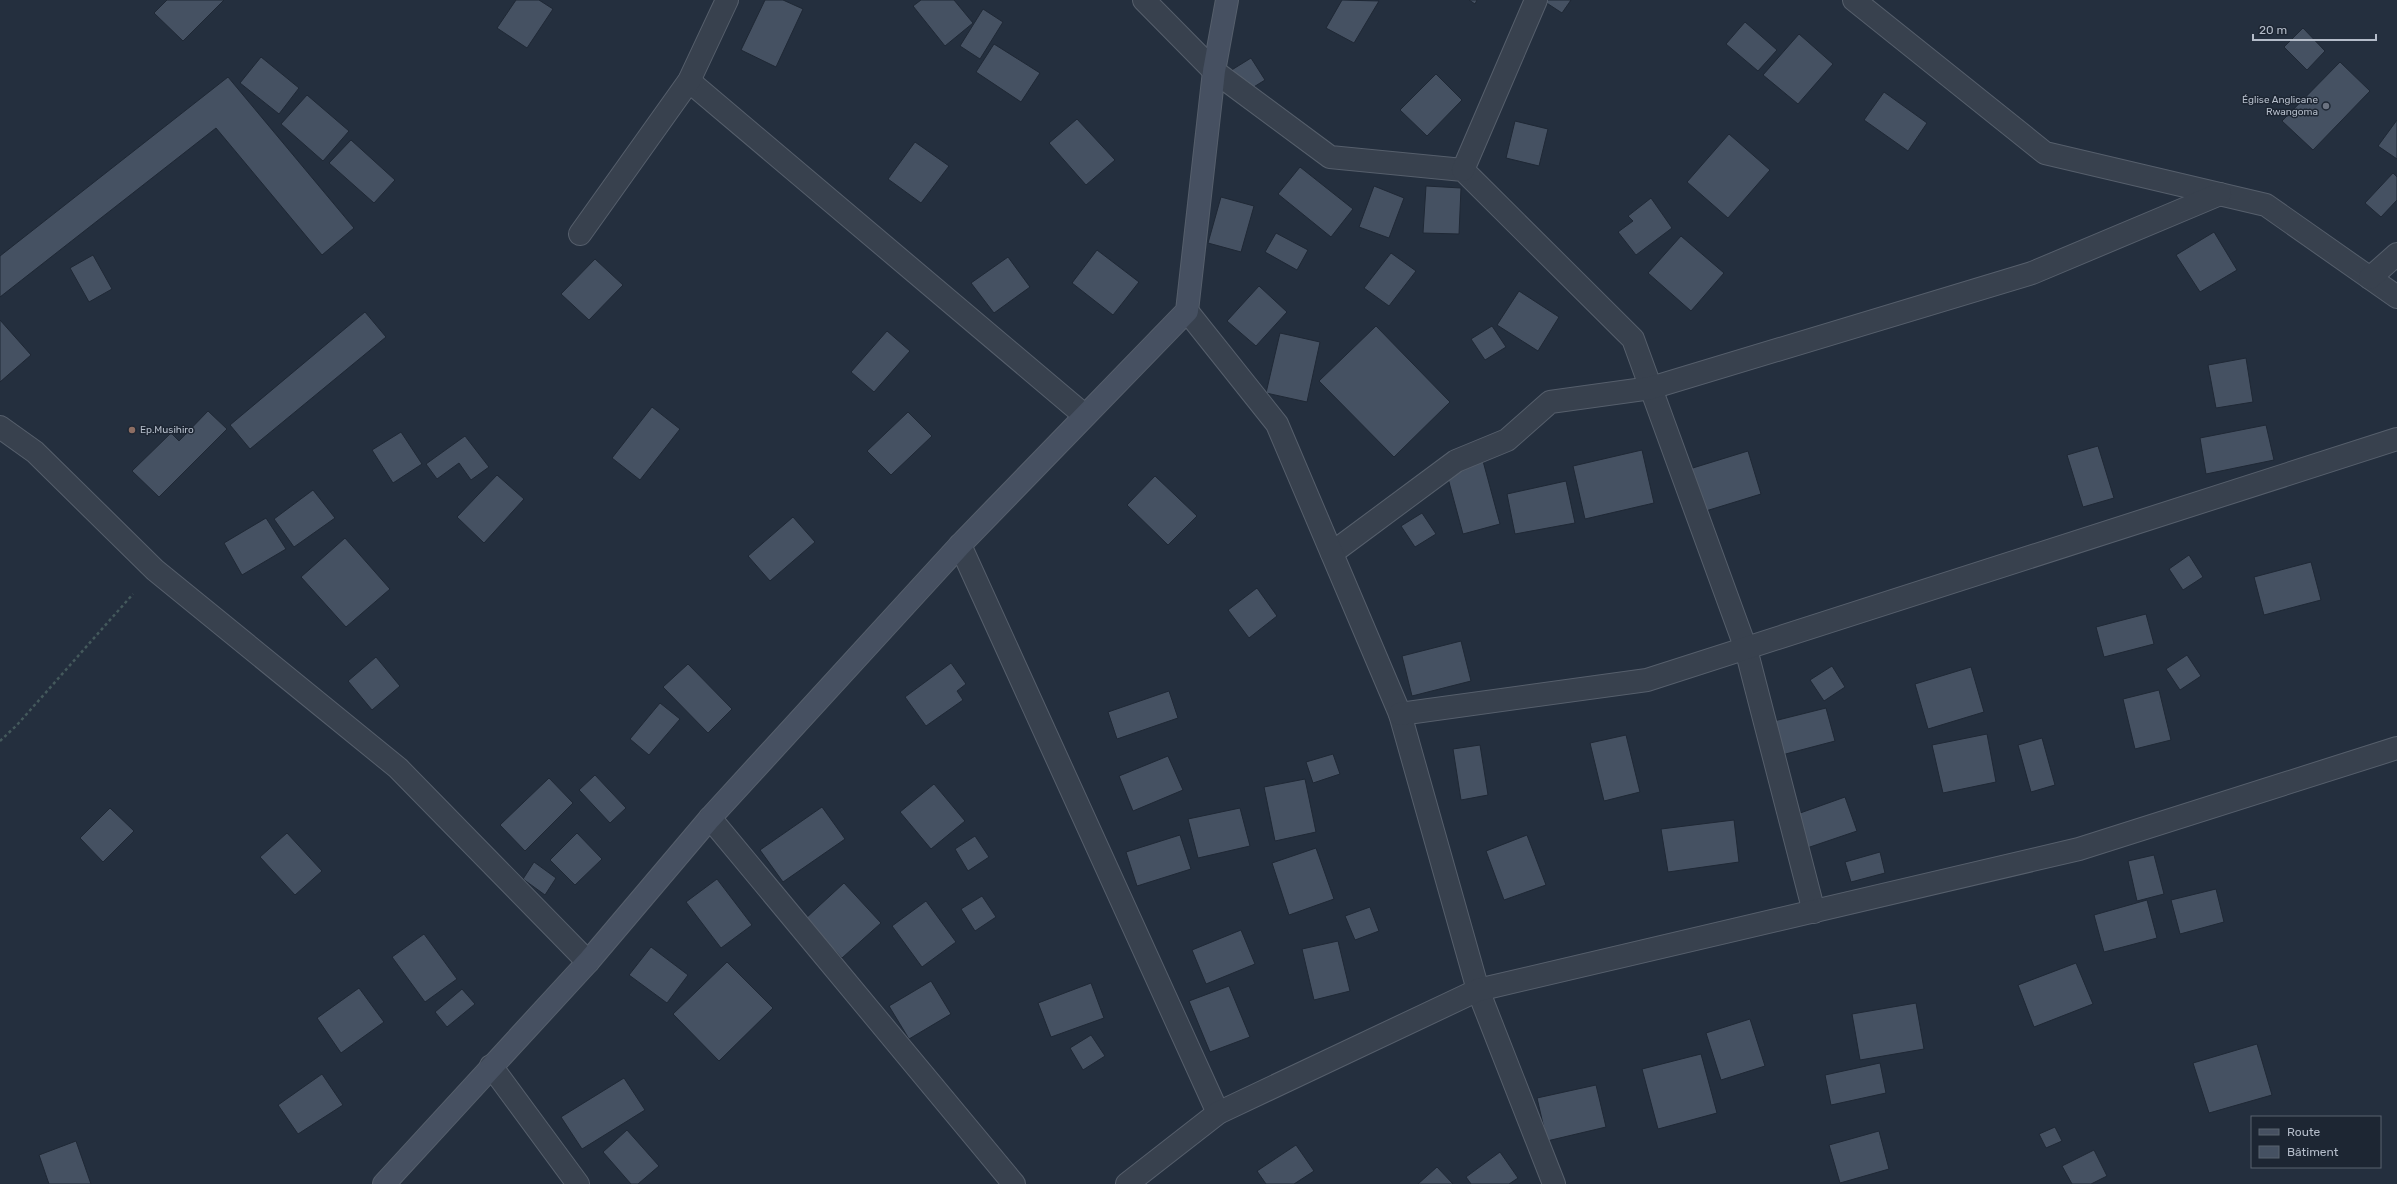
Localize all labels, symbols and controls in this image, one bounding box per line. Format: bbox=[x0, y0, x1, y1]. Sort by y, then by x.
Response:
scale bar bbox=[2253, 16, 2376, 42]
text: 20 m bbox=[2259, 23, 2287, 37]
place label: Église Anglicane Rwangoma bbox=[2242, 94, 2318, 118]
marker: Église Anglicane Rwangoma bbox=[2321, 101, 2331, 111]
place label: Ep.Musihiro bbox=[140, 424, 194, 436]
marker: Ep.Musihiro bbox=[127, 425, 137, 435]
legend bbox=[2251, 1116, 2381, 1168]
text: Route bbox=[2287, 1125, 2321, 1139]
text: Bâtiment bbox=[2287, 1145, 2339, 1159]

